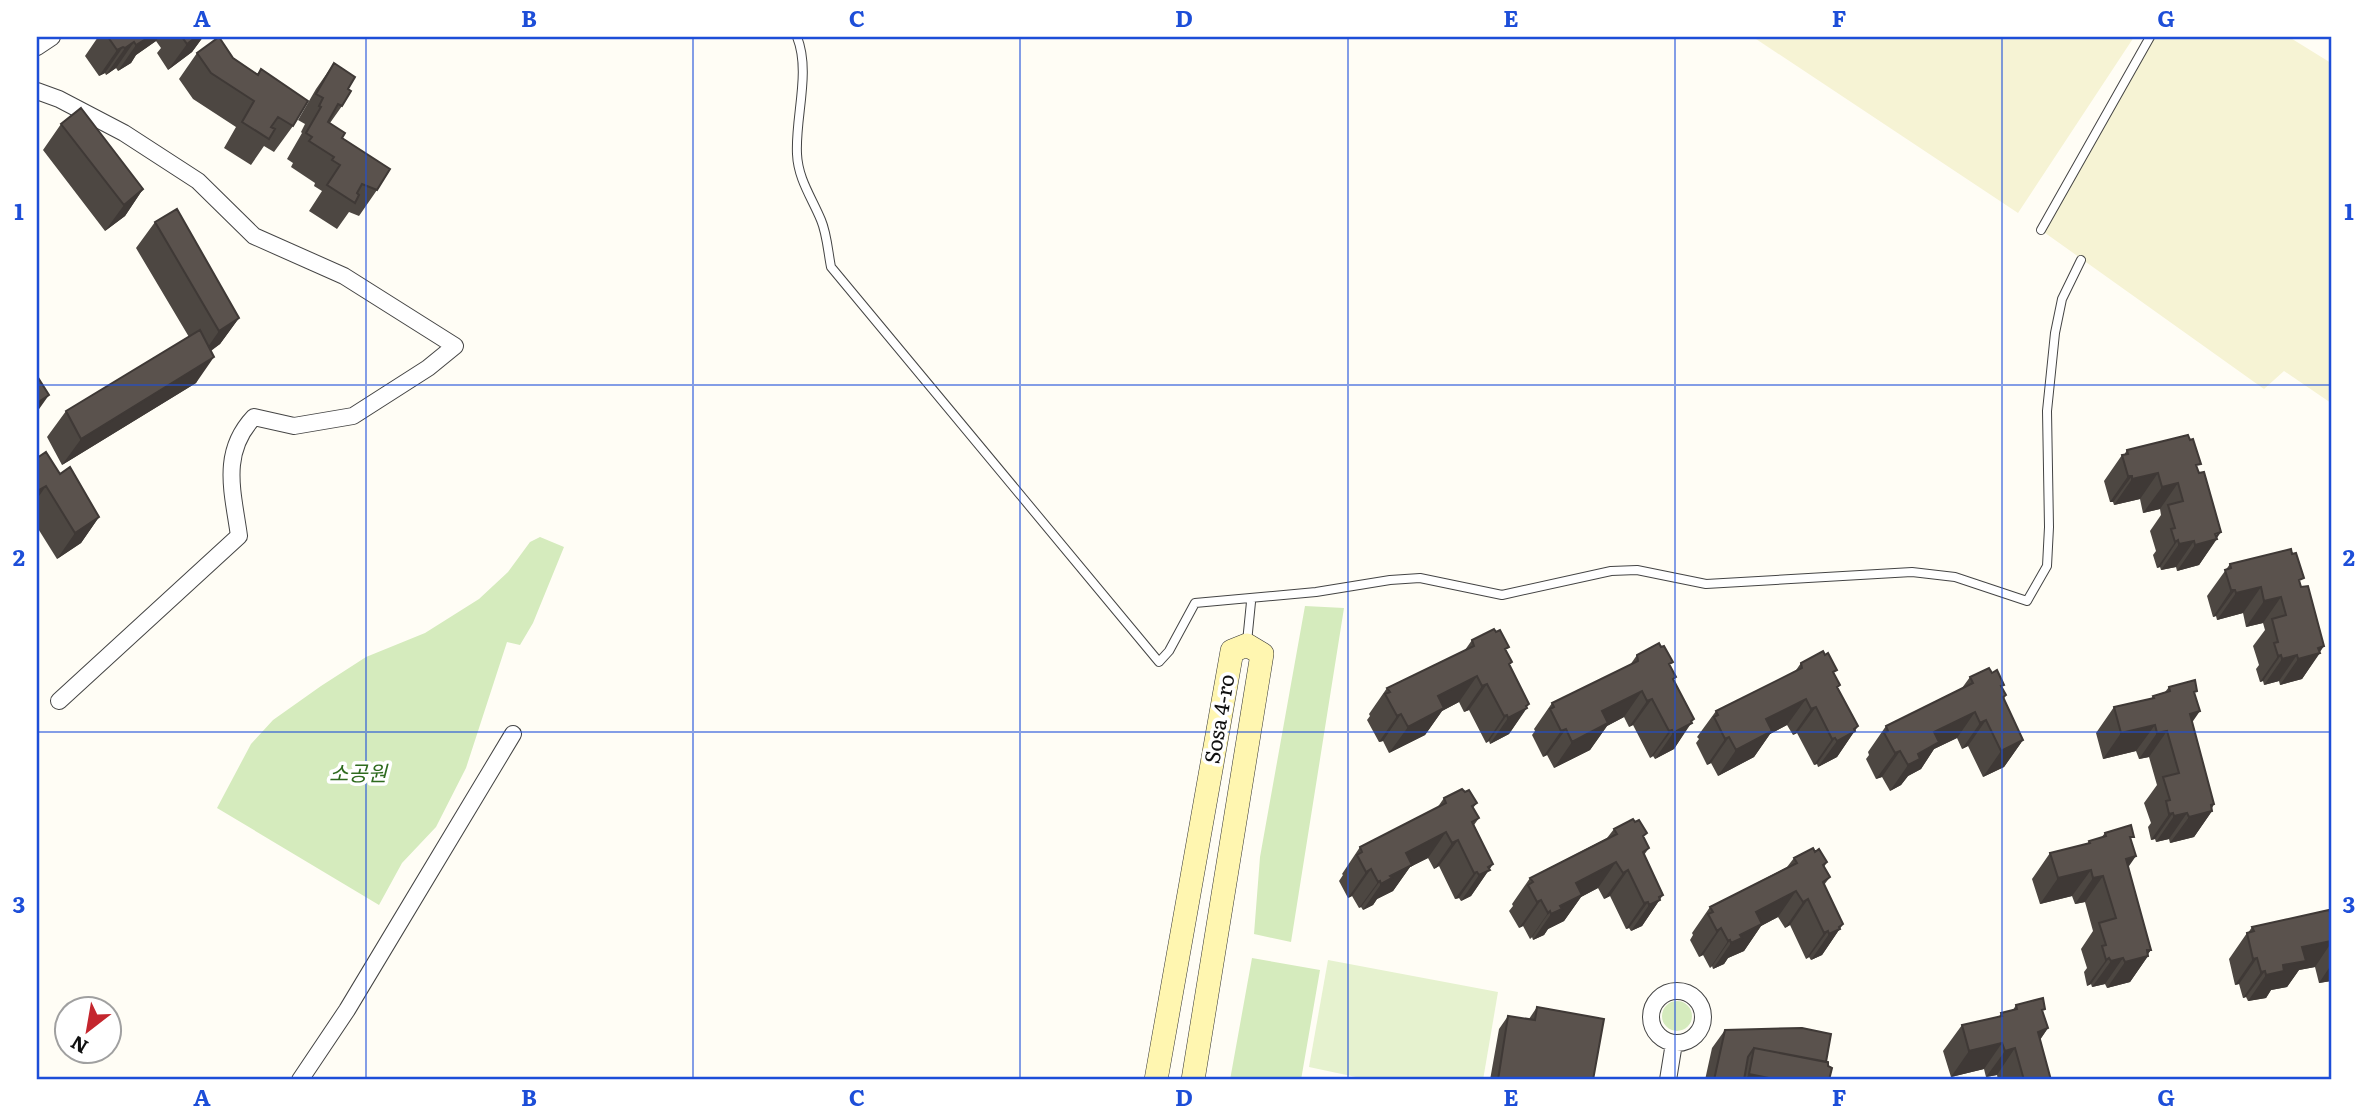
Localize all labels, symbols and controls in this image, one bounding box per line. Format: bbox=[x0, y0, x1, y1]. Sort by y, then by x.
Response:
text: A bbox=[193, 0, 211, 34]
text: B bbox=[521, 0, 537, 34]
text: C bbox=[849, 0, 865, 34]
text: D bbox=[1175, 0, 1193, 34]
text: E bbox=[1503, 0, 1519, 34]
text: F bbox=[1832, 0, 1847, 34]
text: G bbox=[2157, 0, 2175, 34]
text: 1 bbox=[14, 193, 24, 227]
text: 1 bbox=[2344, 193, 2354, 227]
text: 2 bbox=[13, 539, 25, 573]
text: 2 bbox=[2343, 539, 2355, 573]
street label: Sosa 4-ro bbox=[1194, 671, 1241, 766]
park label: 소공원 bbox=[329, 756, 389, 787]
text: 3 bbox=[13, 886, 25, 920]
text: 3 bbox=[2343, 886, 2355, 920]
north arrow bbox=[52, 995, 122, 1064]
text: N bbox=[65, 1029, 93, 1062]
text: A bbox=[193, 1079, 211, 1113]
text: B bbox=[521, 1079, 537, 1113]
text: C bbox=[849, 1079, 865, 1113]
text: D bbox=[1175, 1079, 1193, 1113]
text: E bbox=[1503, 1079, 1519, 1113]
text: F bbox=[1832, 1079, 1847, 1113]
text: G bbox=[2157, 1079, 2175, 1113]

